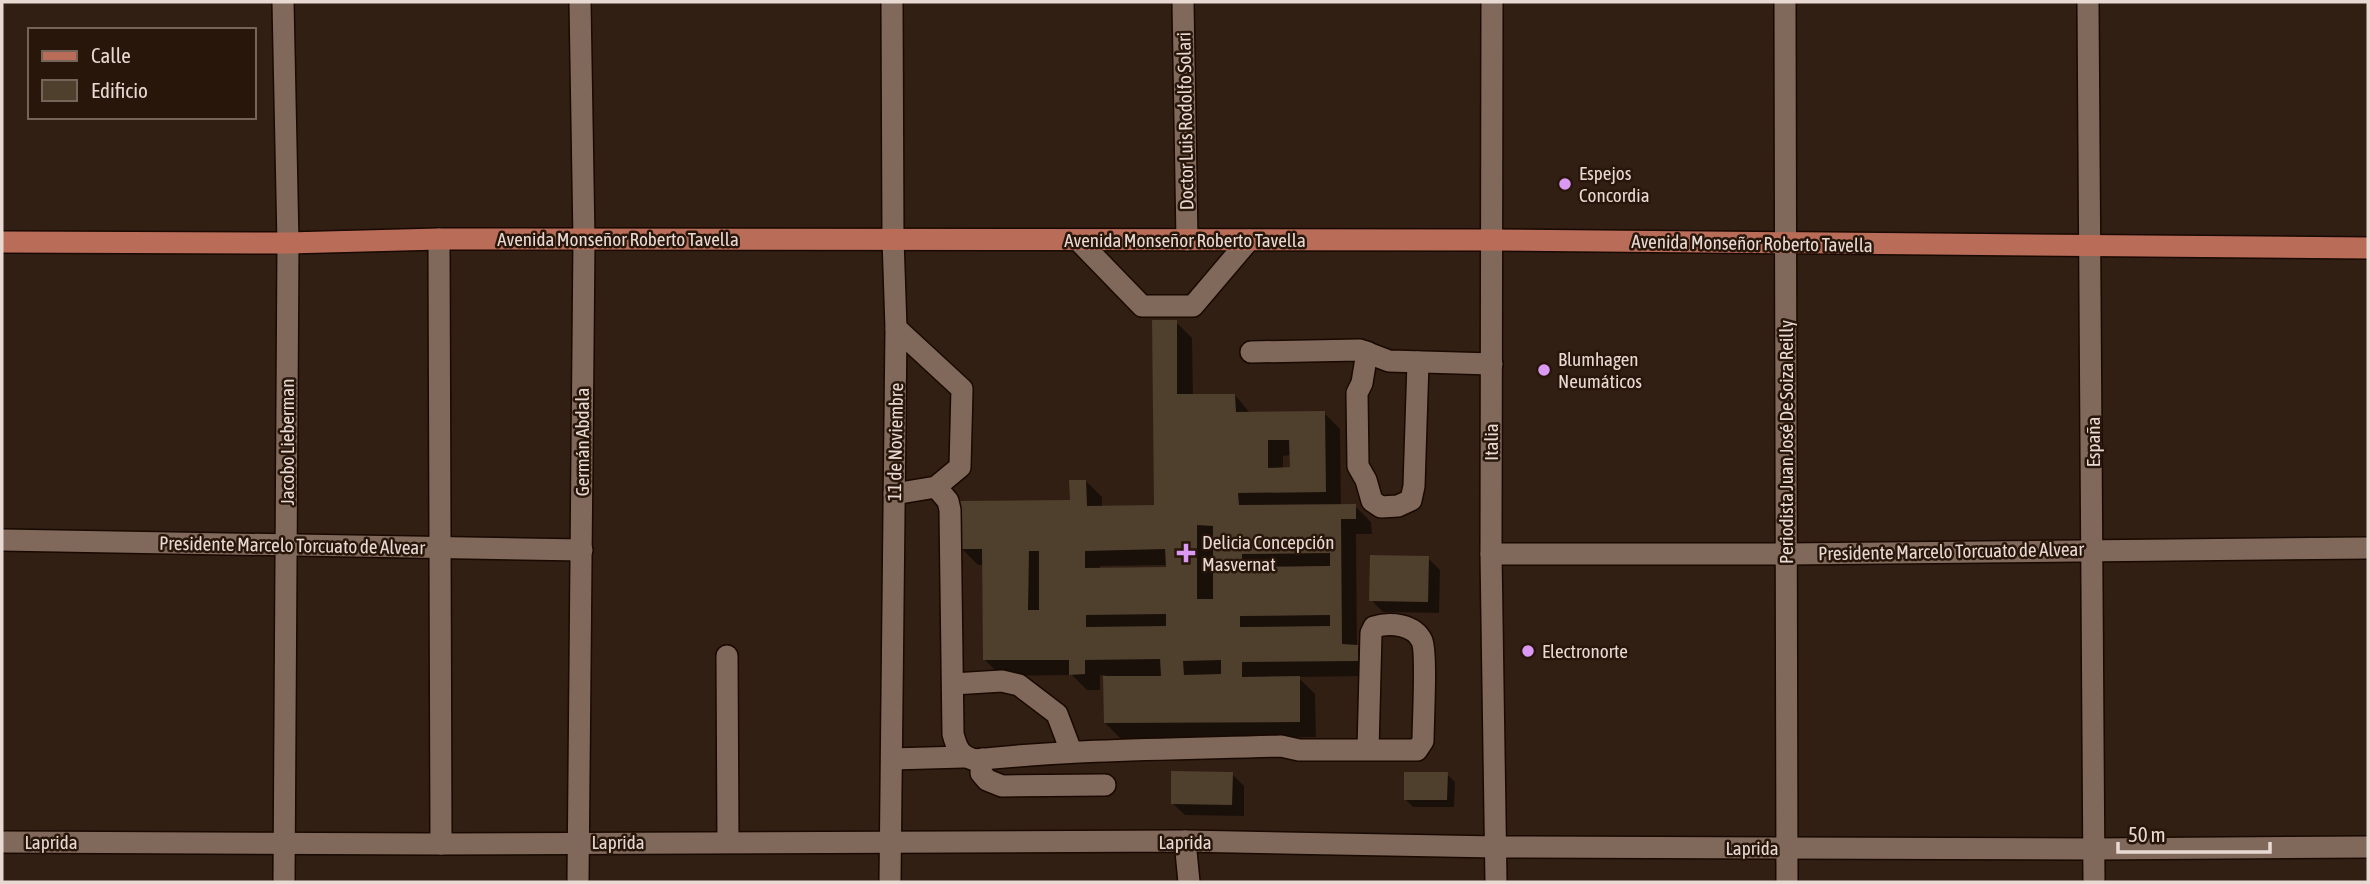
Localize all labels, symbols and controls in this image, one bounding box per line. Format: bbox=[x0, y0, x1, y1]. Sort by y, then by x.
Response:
legend bbox=[28, 28, 256, 119]
street label: Doctor Luis Rodolfo Solari bbox=[1172, 32, 1198, 210]
text: Calle bbox=[91, 43, 131, 67]
text: Edificio bbox=[91, 78, 148, 102]
place label: Espejos Concordia bbox=[1579, 162, 1649, 206]
marker: Espejos Concordia bbox=[1557, 176, 1573, 192]
street label: Avenida Monseñor Roberto Tavella bbox=[497, 228, 739, 250]
street label: Avenida Monseñor Roberto Tavella bbox=[1064, 229, 1306, 251]
street label: Avenida Monseñor Roberto Tavella bbox=[1631, 230, 1873, 256]
street label: Periodista Juan José De Soiza Reilly bbox=[1775, 320, 1797, 564]
place label: Blumhagen Neumáticos bbox=[1558, 348, 1642, 392]
marker: Blumhagen Neumáticos bbox=[1536, 362, 1552, 378]
street label: Jacobo Lieberman bbox=[276, 379, 298, 505]
street label: 11 de Noviembre bbox=[883, 383, 907, 501]
street label: Germán Abdala bbox=[571, 388, 593, 496]
street label: España bbox=[2082, 417, 2104, 467]
street label: Italia bbox=[1480, 423, 1502, 461]
place label: Delicia Concepción Masvernat bbox=[1202, 531, 1334, 575]
street label: Presidente Marcelo Torcuato de Alvear bbox=[159, 532, 425, 558]
street label: Presidente Marcelo Torcuato de Alvear bbox=[1818, 538, 2084, 564]
marker: Delicia Concepción Masvernat bbox=[1176, 543, 1196, 563]
place label: Electronorte bbox=[1542, 640, 1628, 662]
marker: Electronorte bbox=[1520, 643, 1536, 659]
scale bar bbox=[2118, 810, 2270, 854]
text: 50 m bbox=[2128, 822, 2166, 846]
street label: Laprida bbox=[24, 831, 78, 853]
street label: Laprida bbox=[591, 831, 645, 853]
street label: Laprida bbox=[1158, 831, 1212, 853]
street label: Laprida bbox=[1725, 837, 1779, 859]

